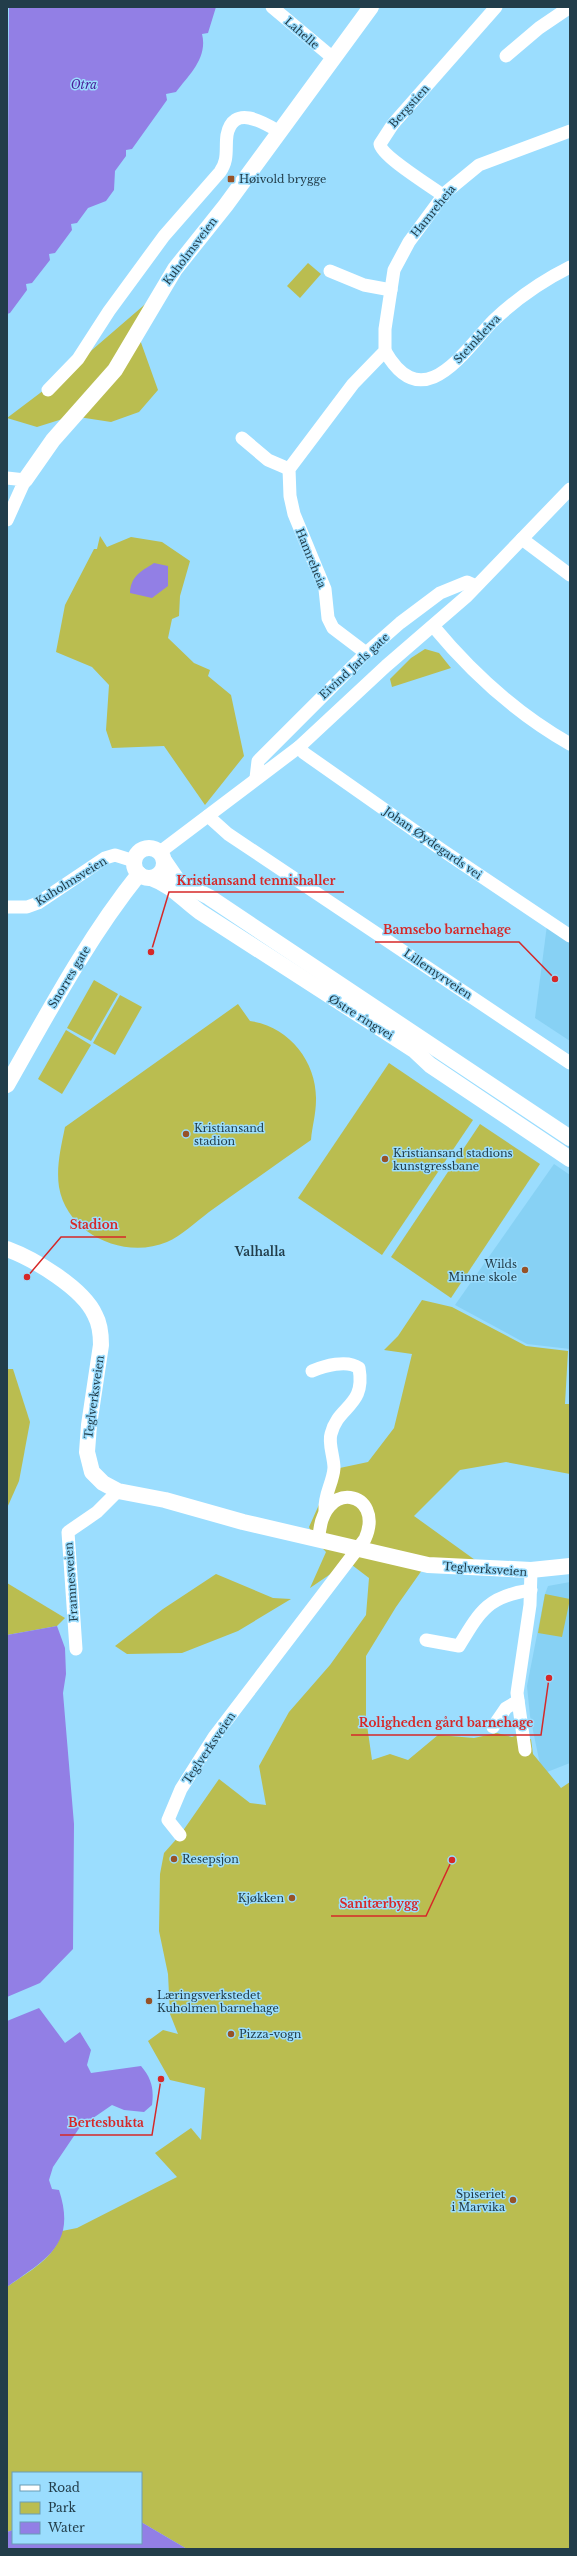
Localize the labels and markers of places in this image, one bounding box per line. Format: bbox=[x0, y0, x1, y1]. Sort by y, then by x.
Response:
place label: Høivold brygge bbox=[239, 172, 326, 186]
marker: Høivold brygge bbox=[226, 174, 236, 184]
callout: Kristiansand tennishaller bbox=[169, 868, 344, 892]
callout: Bamsebo barnehage bbox=[375, 918, 519, 942]
place label: Kristiansand stadion bbox=[194, 1121, 265, 1148]
marker: Kristiansand stadion bbox=[181, 1129, 191, 1139]
place label: Kristiansand stadions kunstgressbane bbox=[393, 1146, 513, 1173]
marker: Kristiansand stadions kunstgressbane bbox=[380, 1154, 390, 1164]
callout: Stadion bbox=[61, 1213, 126, 1237]
place label: Wilds Minne skole bbox=[448, 1257, 517, 1284]
marker: Wilds Minne skole bbox=[520, 1265, 530, 1275]
callout: Roligheden gård barnehage bbox=[351, 1711, 541, 1735]
place label: Resepsjon bbox=[182, 1852, 239, 1866]
marker: Resepsjon bbox=[169, 1854, 179, 1864]
place label: Kjøkken bbox=[238, 1891, 284, 1905]
callout: Sanitærbygg bbox=[331, 1892, 426, 1916]
marker: Kjøkken bbox=[287, 1893, 297, 1903]
place label: Læringsverkstedet Kuholmen barnehage bbox=[157, 1988, 279, 2015]
marker: Læringsverkstedet Kuholmen barnehage bbox=[144, 1996, 154, 2006]
place label: Pizza-vogn bbox=[239, 2027, 302, 2041]
marker: Pizza-vogn bbox=[226, 2029, 236, 2039]
callout: Bertesbukta bbox=[60, 2111, 152, 2135]
place label: Spiseriet i Marvika bbox=[451, 2187, 506, 2214]
marker: Spiseriet i Marvika bbox=[508, 2195, 518, 2205]

